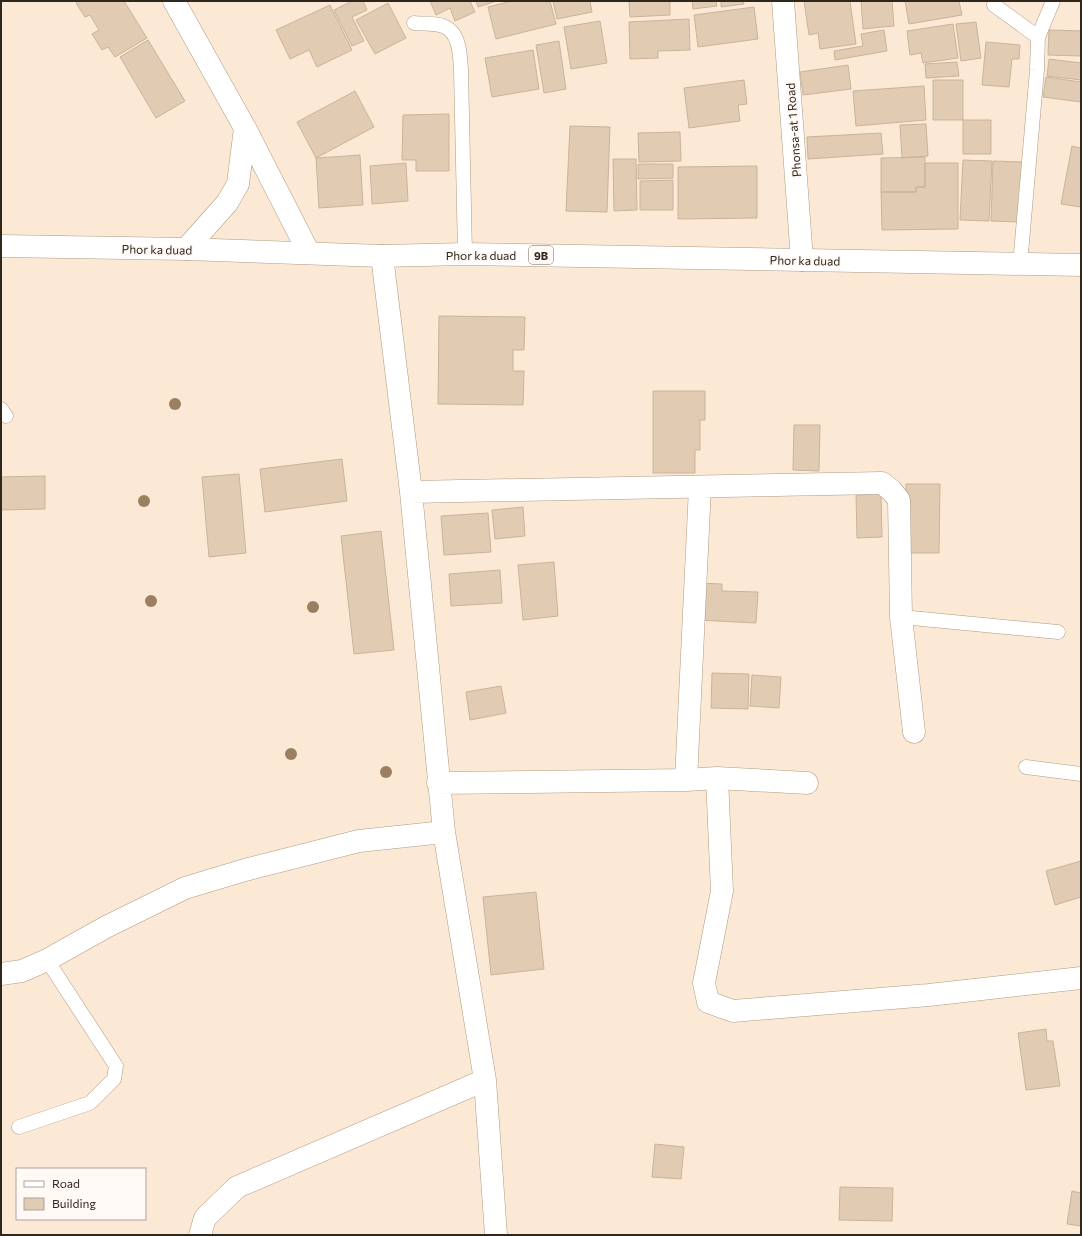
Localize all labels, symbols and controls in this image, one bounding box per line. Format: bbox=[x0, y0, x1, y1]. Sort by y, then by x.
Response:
street label: Phonsa-at 1 Road bbox=[783, 82, 803, 177]
street label: Phor ka duad bbox=[122, 241, 192, 257]
road number: 9B bbox=[529, 246, 553, 264]
street label: Phor ka duad bbox=[446, 248, 516, 262]
street label: Phor ka duad bbox=[770, 252, 840, 268]
legend bbox=[16, 1168, 146, 1220]
text: Road bbox=[52, 1176, 80, 1190]
text: Building bbox=[52, 1196, 96, 1210]

